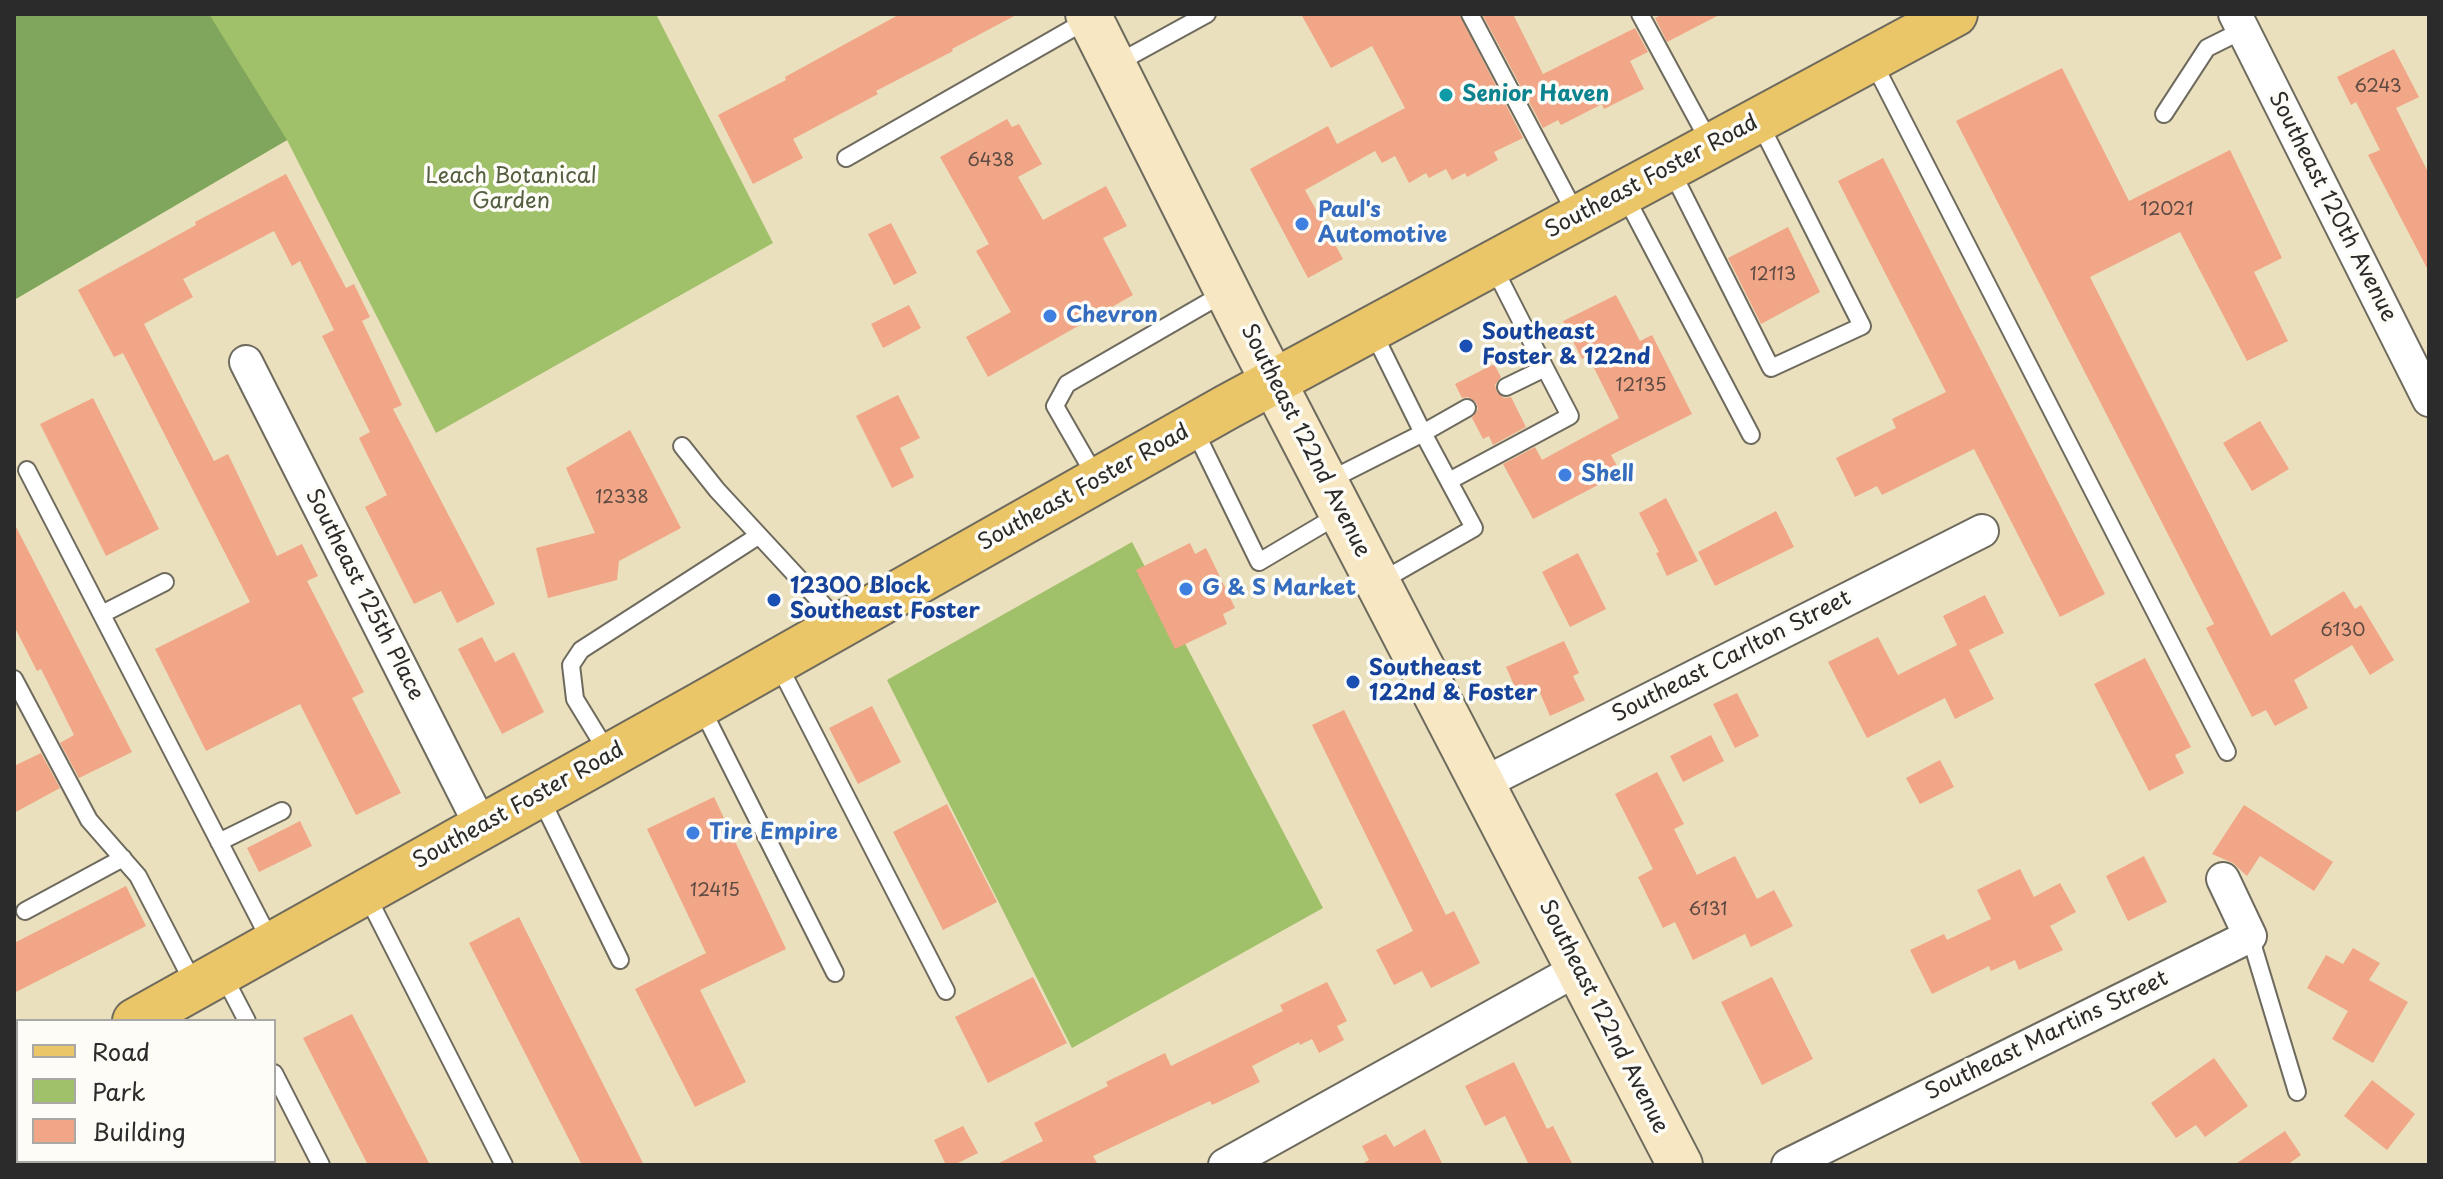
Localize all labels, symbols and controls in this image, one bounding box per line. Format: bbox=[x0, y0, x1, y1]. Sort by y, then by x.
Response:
house number: 6243 bbox=[2354, 76, 2402, 98]
place label: Senior Haven bbox=[1462, 82, 1609, 108]
marker: Senior Haven bbox=[1437, 86, 1455, 104]
street label: Southeast 120th Avenue bbox=[2262, 88, 2402, 326]
street label: Southeast Foster Road bbox=[1541, 110, 1763, 244]
house number: 6438 bbox=[968, 150, 1014, 172]
park label: Leach Botanical Garden bbox=[425, 164, 597, 216]
place label: Paul's Automotive bbox=[1318, 198, 1447, 250]
house number: 12021 bbox=[2140, 199, 2194, 221]
marker: Paul's Automotive bbox=[1293, 215, 1311, 233]
house number: 12113 bbox=[1750, 264, 1796, 286]
place label: Chevron bbox=[1066, 303, 1158, 329]
marker: Chevron bbox=[1041, 307, 1059, 325]
street label: Southeast 122nd Avenue bbox=[1235, 320, 1375, 562]
place label: Southeast Foster & 122nd bbox=[1482, 320, 1650, 372]
marker: Southeast Foster & 122nd bbox=[1457, 337, 1475, 355]
house number: 12135 bbox=[1616, 375, 1666, 397]
street label: Southeast Foster Road bbox=[974, 419, 1194, 557]
place label: Shell bbox=[1581, 462, 1634, 488]
marker: Shell bbox=[1556, 466, 1574, 484]
street label: Southeast 125th Place bbox=[299, 485, 429, 705]
house number: 12338 bbox=[595, 487, 649, 509]
place label: 12300 Block Southeast Foster bbox=[790, 574, 980, 626]
place label: G & S Market bbox=[1202, 576, 1356, 602]
marker: G & S Market bbox=[1177, 580, 1195, 598]
street label: Southeast Carlton Street bbox=[1608, 585, 1856, 729]
marker: 12300 Block Southeast Foster bbox=[765, 591, 783, 609]
house number: 6130 bbox=[2321, 620, 2365, 642]
place label: Southeast 122nd & Foster bbox=[1369, 656, 1537, 708]
marker: Southeast 122nd & Foster bbox=[1344, 673, 1362, 691]
street label: Southeast Foster Road bbox=[409, 737, 629, 875]
place label: Tire Empire bbox=[709, 820, 838, 846]
marker: Tire Empire bbox=[684, 824, 702, 842]
house number: 12415 bbox=[690, 880, 740, 902]
street label: Southeast 122nd Avenue bbox=[1533, 896, 1673, 1138]
house number: 6131 bbox=[1689, 899, 1727, 921]
street label: Southeast Martins Street bbox=[1921, 966, 2173, 1106]
legend bbox=[16, 1019, 276, 1163]
text: Road bbox=[92, 1033, 150, 1069]
text: Park bbox=[92, 1073, 146, 1109]
text: Building bbox=[92, 1113, 186, 1149]

